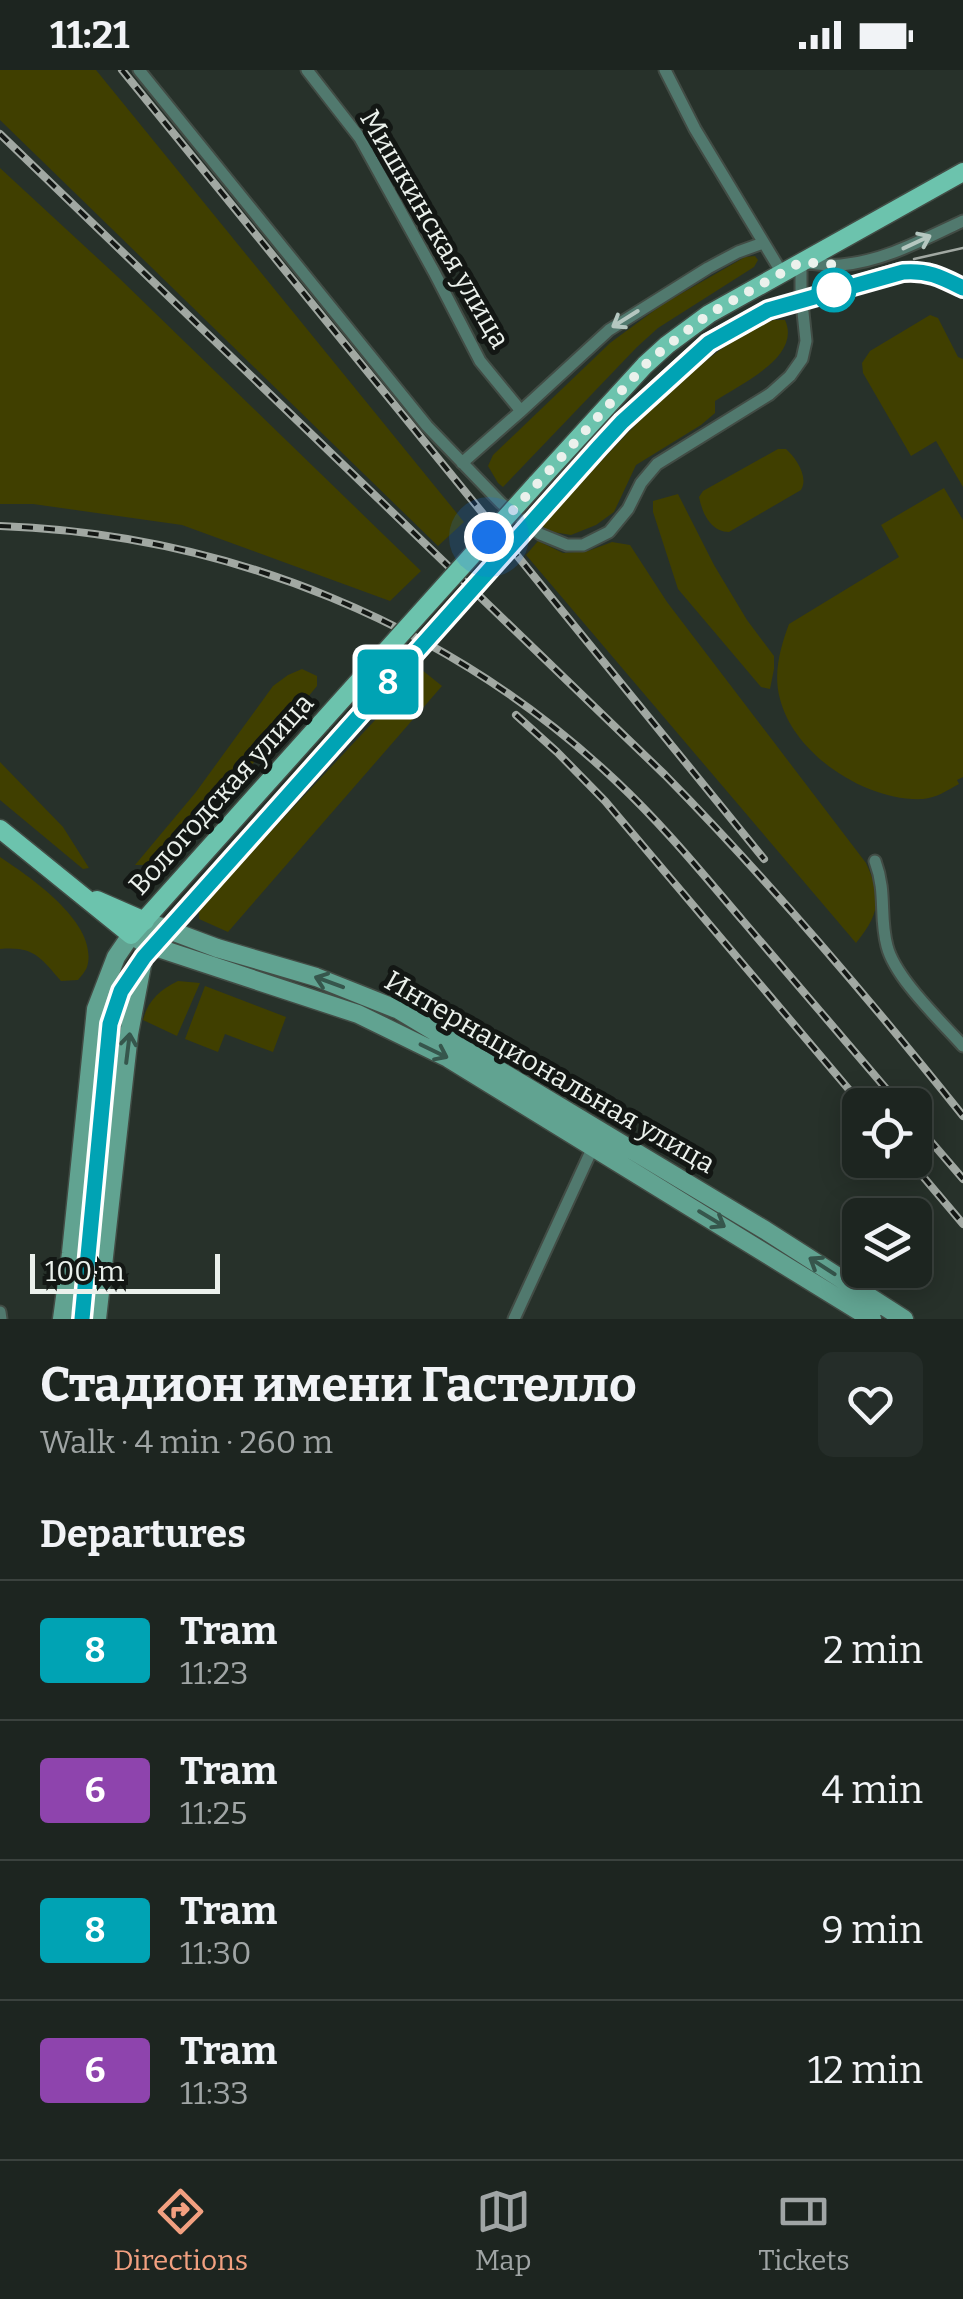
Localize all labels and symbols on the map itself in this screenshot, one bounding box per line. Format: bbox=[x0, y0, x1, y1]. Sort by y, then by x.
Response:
street label: Мишкинская улица bbox=[353, 104, 517, 354]
one-way arrow bbox=[901, 232, 932, 250]
unlabelled marker bbox=[813, 269, 855, 311]
one-way arrow bbox=[612, 309, 640, 330]
your location bbox=[464, 512, 514, 562]
line badge: 8 bbox=[356, 650, 420, 714]
street label: Вологодская улица bbox=[122, 686, 320, 902]
street label: Интернациональная улица bbox=[379, 964, 721, 1180]
one-way arrow bbox=[314, 972, 345, 990]
one-way arrow bbox=[119, 1033, 138, 1065]
one-way arrow bbox=[418, 1042, 448, 1061]
one-way arrow bbox=[697, 1209, 726, 1229]
scale bar bbox=[30, 1249, 220, 1294]
one-way arrow bbox=[808, 1255, 837, 1276]

